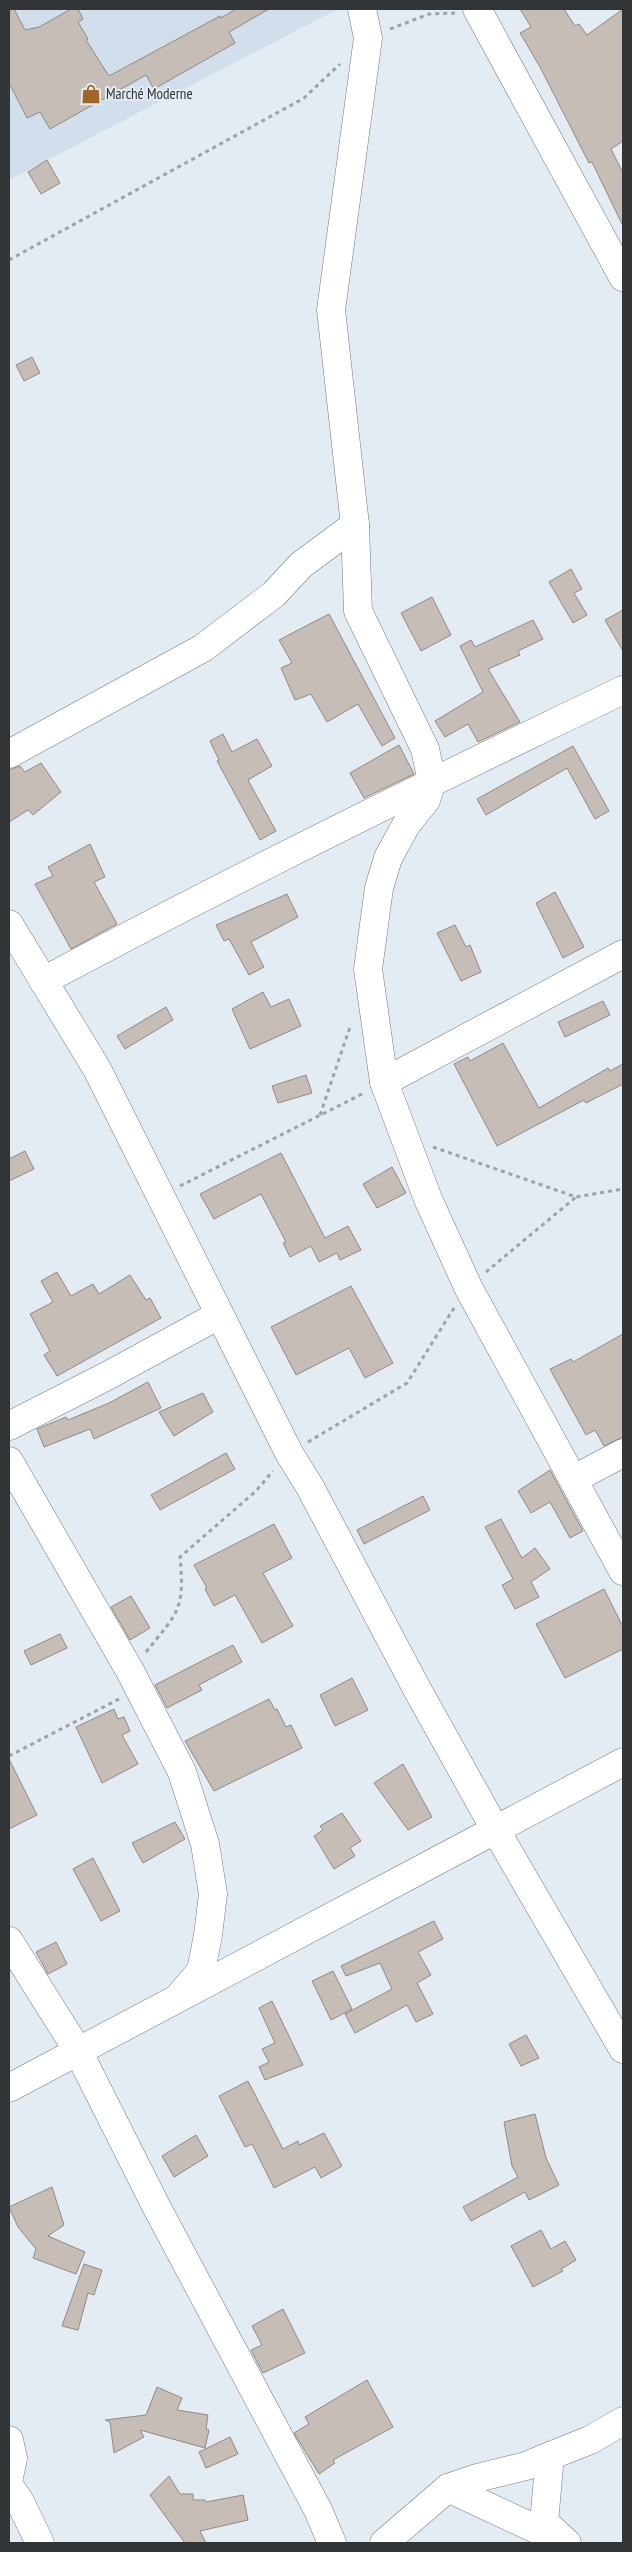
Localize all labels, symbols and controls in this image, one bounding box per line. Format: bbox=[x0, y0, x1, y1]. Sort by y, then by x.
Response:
shop icon: Marché Moderne bbox=[80, 83, 102, 105]
place label: Marché Moderne bbox=[106, 84, 193, 103]

